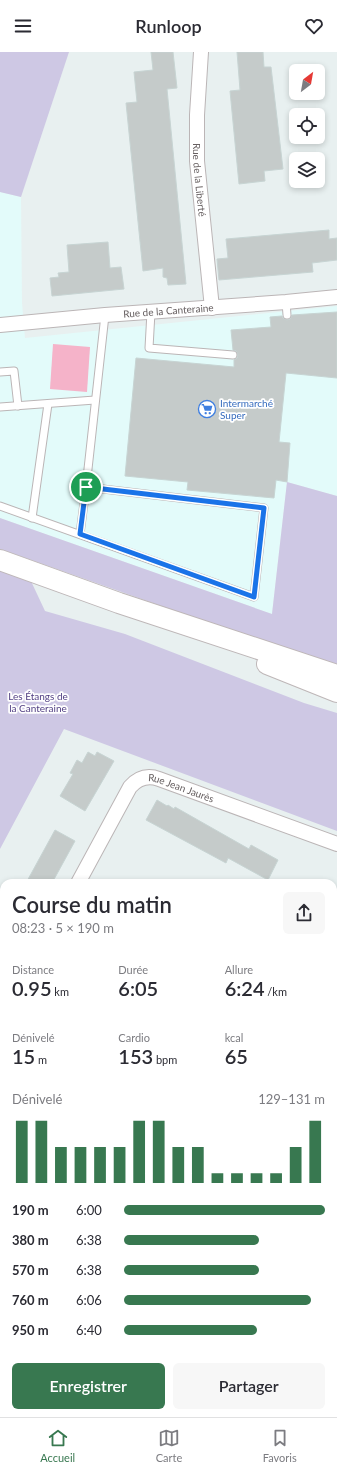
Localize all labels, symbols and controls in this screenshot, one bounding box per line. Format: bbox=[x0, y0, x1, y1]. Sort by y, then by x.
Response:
icon: menu bbox=[12, 15, 34, 37]
text: Runloop bbox=[135, 15, 202, 37]
icon: heart bbox=[303, 15, 325, 37]
north arrow bbox=[289, 64, 325, 100]
map controls bbox=[289, 64, 325, 188]
button: locate bbox=[289, 108, 325, 144]
street label: Rue de la Liberté bbox=[191, 143, 209, 217]
button: layers bbox=[289, 152, 325, 188]
street label: Rue de la Canteraine bbox=[123, 301, 214, 320]
place label: Intermarché Super bbox=[220, 397, 273, 421]
supermarket icon: Intermarché Super bbox=[197, 399, 217, 419]
pin bbox=[69, 470, 103, 504]
icon: arrive bbox=[75, 476, 97, 498]
park label: Les Étangs de la Canteraine bbox=[8, 690, 68, 714]
street label: Rue Jean Jaurès bbox=[148, 771, 216, 805]
text: Course du matin bbox=[12, 891, 172, 918]
button: share bbox=[283, 892, 325, 934]
text: 08:23 · 5 × 190 m bbox=[12, 920, 114, 936]
text: Distance bbox=[12, 963, 54, 976]
text: Durée bbox=[118, 963, 148, 976]
text: Allure bbox=[225, 963, 253, 976]
text: 0.95 bbox=[12, 976, 52, 1000]
text: 6:05 bbox=[118, 976, 158, 1000]
text: 6:24 bbox=[225, 976, 265, 1000]
text: km bbox=[52, 985, 69, 998]
text: /km bbox=[265, 985, 287, 998]
text: Dénivelé bbox=[12, 1031, 55, 1044]
text: Cardio bbox=[118, 1031, 150, 1044]
text: kcal bbox=[225, 1031, 243, 1044]
text: 15 bbox=[12, 1044, 35, 1068]
text: 153 bbox=[118, 1044, 153, 1068]
text: 65 bbox=[225, 1044, 248, 1068]
text: m bbox=[35, 1053, 47, 1066]
text: bpm bbox=[153, 1053, 177, 1066]
text: Dénivelé bbox=[12, 1091, 62, 1107]
text: 129–131 m bbox=[258, 1091, 325, 1107]
text: 190 m bbox=[12, 1202, 49, 1218]
text: 6:00 bbox=[76, 1202, 102, 1218]
text: 380 m bbox=[12, 1232, 49, 1248]
text: 6:38 bbox=[76, 1232, 102, 1248]
text: 570 m bbox=[12, 1262, 49, 1278]
text: 6:38 bbox=[76, 1262, 102, 1278]
text: 760 m bbox=[12, 1292, 49, 1308]
text: 6:06 bbox=[76, 1292, 102, 1308]
text: 950 m bbox=[12, 1322, 49, 1338]
text: 6:40 bbox=[76, 1322, 102, 1338]
button: Enregistrer bbox=[12, 1363, 165, 1409]
button: Partager bbox=[173, 1363, 325, 1409]
tab: Accueil bbox=[40, 1427, 75, 1464]
tab: Carte bbox=[156, 1427, 182, 1464]
tab: Favoris bbox=[263, 1427, 297, 1464]

